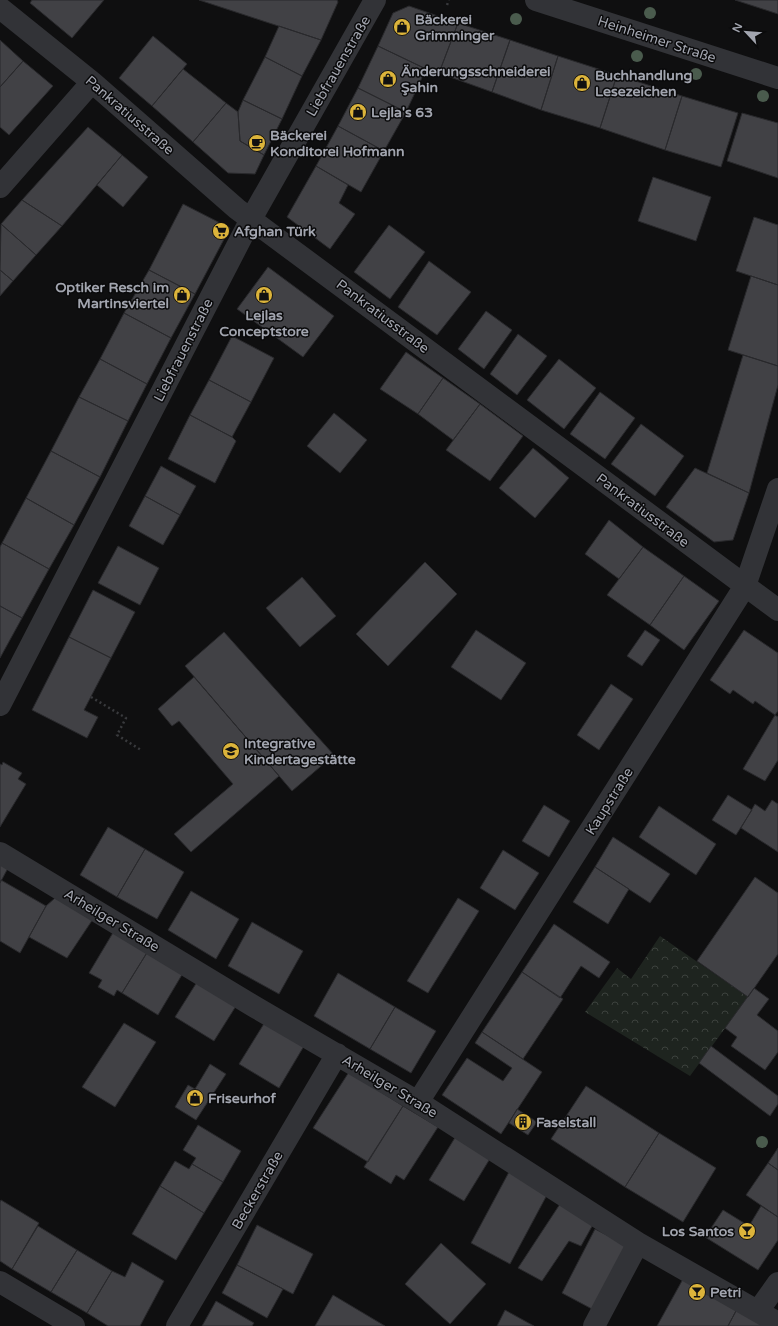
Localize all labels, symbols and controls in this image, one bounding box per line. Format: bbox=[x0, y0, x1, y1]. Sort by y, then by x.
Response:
place label: Bäckerei Grimminger bbox=[415, 11, 495, 44]
street label: Heinheimer Straße bbox=[596, 12, 718, 67]
north arrow bbox=[726, 12, 766, 52]
street label: Liebfrauenstraße bbox=[303, 13, 374, 120]
shop icon: Bäckerei Grimminger bbox=[392, 17, 412, 37]
text: N bbox=[730, 21, 745, 35]
place label: Änderungsschneiderei Şahin bbox=[401, 63, 551, 96]
place label: Buchhandlung Lesezeichen bbox=[595, 67, 692, 100]
shop icon: Änderungsschneiderei Şahin bbox=[378, 69, 398, 89]
street label: Pankratiusstraße bbox=[82, 72, 178, 159]
shop icon: Buchhandlung Lesezeichen bbox=[572, 73, 592, 93]
shop icon: Lejla's 63 bbox=[348, 102, 368, 122]
place label: Lejla's 63 bbox=[371, 104, 433, 121]
place label: Bäckerei Konditorei Hofmann bbox=[270, 127, 405, 160]
cafe icon: Bäckerei Konditorei Hofmann bbox=[247, 133, 267, 153]
supermarket icon: Afghan Türk bbox=[211, 221, 231, 241]
place label: Afghan Türk bbox=[234, 223, 316, 240]
street label: Pankratiusstraße bbox=[333, 276, 433, 357]
place label: Optiker Resch im Martinsviertel bbox=[55, 279, 169, 312]
shop icon: Optiker Resch im Martinsviertel bbox=[172, 285, 192, 305]
shop icon: Lejlas Conceptstore bbox=[254, 285, 274, 305]
street label: Liebfrauenstraße bbox=[150, 296, 217, 405]
place label: Lejlas Conceptstore bbox=[219, 307, 309, 340]
street label: Pankratiusstraße bbox=[593, 470, 693, 551]
place label: Integrative Kindertagestätte bbox=[244, 735, 356, 768]
school or university icon: Integrative Kindertagestätte bbox=[221, 741, 241, 761]
street label: Kaupstraße bbox=[582, 764, 637, 838]
street label: Arheilger Straße bbox=[61, 885, 163, 956]
street label: Arheilger Straße bbox=[339, 1051, 441, 1122]
shop icon: Friseurhof bbox=[185, 1088, 205, 1108]
place label: Friseurhof bbox=[208, 1090, 276, 1107]
building icon: Faselstall bbox=[513, 1112, 533, 1132]
place label: Faselstall bbox=[536, 1114, 596, 1131]
street label: Beckerstraße bbox=[228, 1148, 287, 1232]
bar icon: Los Santos bbox=[737, 1221, 757, 1241]
place label: Los Santos bbox=[662, 1223, 734, 1240]
bar icon: Petri bbox=[687, 1282, 707, 1302]
place label: Petri bbox=[710, 1284, 741, 1301]

